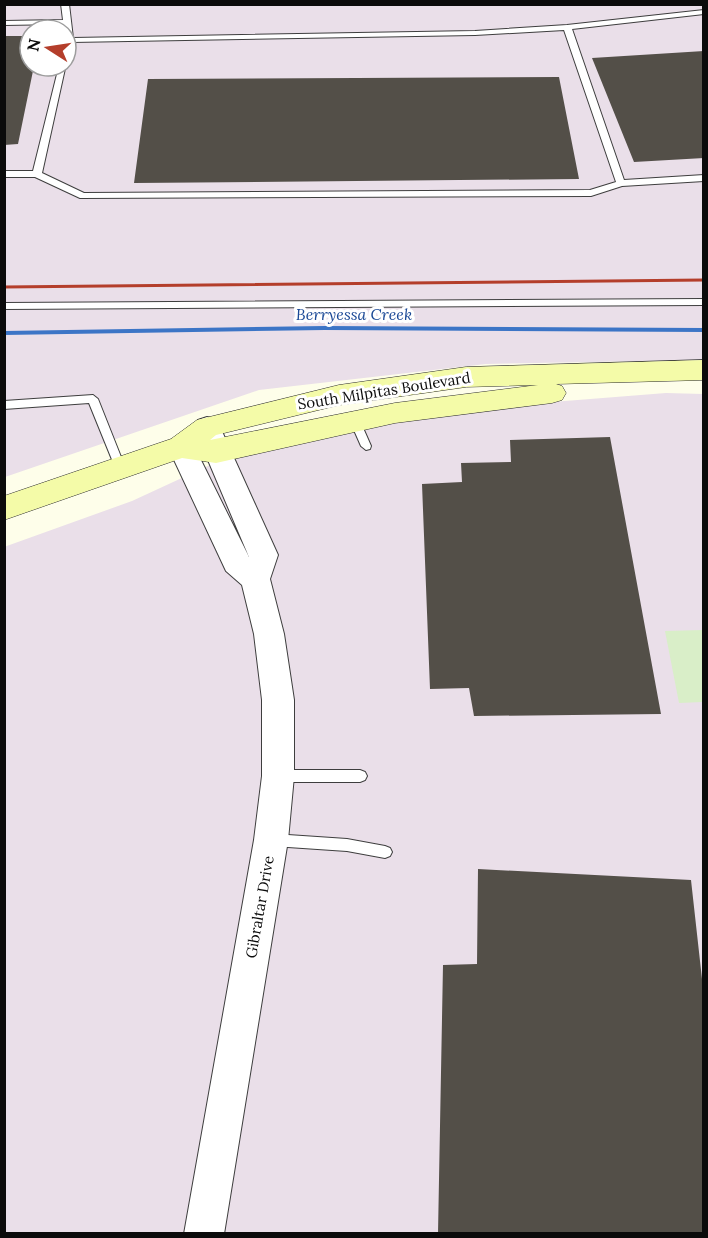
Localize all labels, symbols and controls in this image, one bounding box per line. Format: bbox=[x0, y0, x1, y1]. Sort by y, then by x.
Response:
north arrow bbox=[18, 18, 78, 78]
text: N bbox=[22, 37, 44, 53]
water label: Berryessa Creek bbox=[296, 304, 412, 324]
street label: South Milpitas Boulevard bbox=[296, 367, 472, 414]
street label: Gibraltar Drive bbox=[241, 854, 278, 960]

